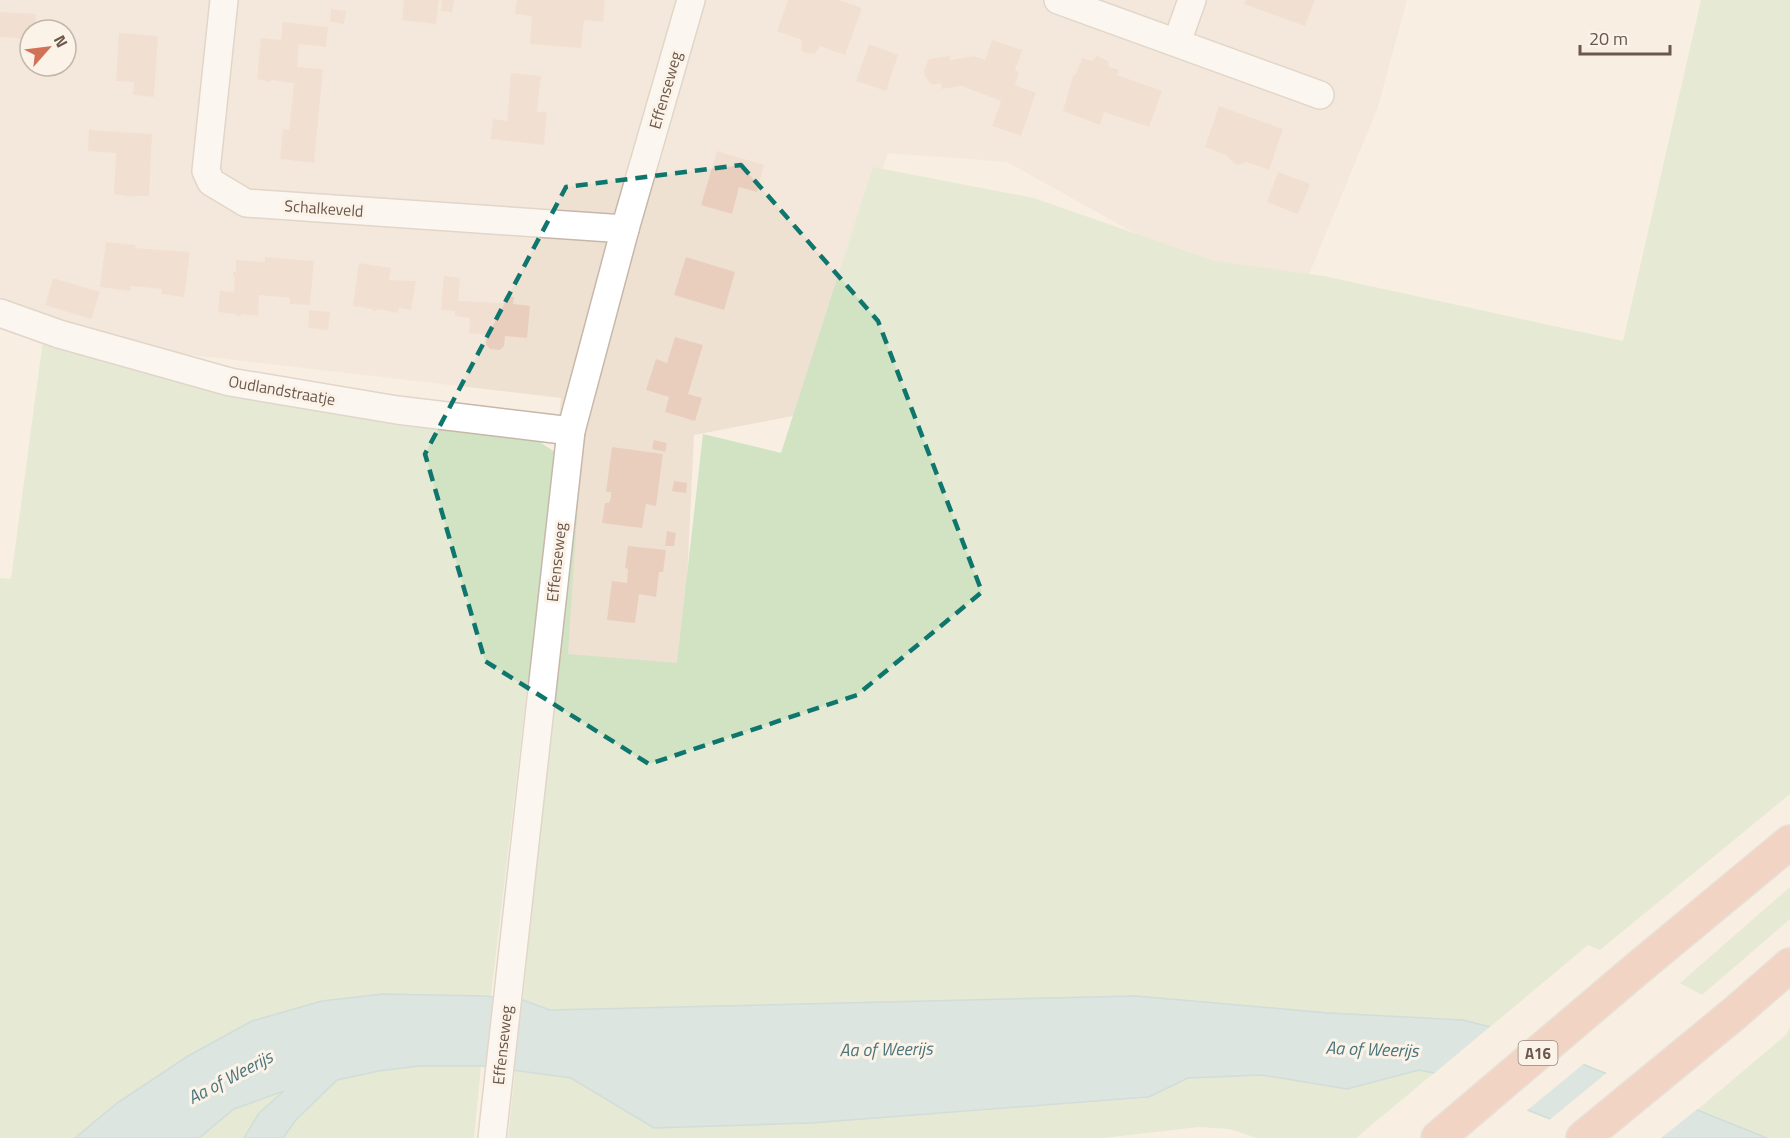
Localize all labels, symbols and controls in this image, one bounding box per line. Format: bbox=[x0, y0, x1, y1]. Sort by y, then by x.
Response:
north arrow bbox=[18, 18, 78, 78]
scale bar bbox=[1580, 18, 1670, 56]
text: 20 m bbox=[1589, 25, 1628, 52]
text: N bbox=[48, 30, 74, 51]
street label: Effenseweg bbox=[642, 48, 688, 132]
street label: Schalkeveld bbox=[284, 193, 364, 223]
street label: Oudlandstraatje bbox=[227, 369, 337, 411]
street label: Effenseweg bbox=[540, 521, 572, 603]
street label: Effenseweg bbox=[486, 1004, 518, 1086]
water label: Aa of Weerijs bbox=[1325, 1034, 1420, 1064]
water label: Aa of Weerijs bbox=[839, 1035, 934, 1063]
road number: A16 bbox=[1518, 1041, 1558, 1065]
water label: Aa of Weerijs bbox=[183, 1043, 279, 1111]

